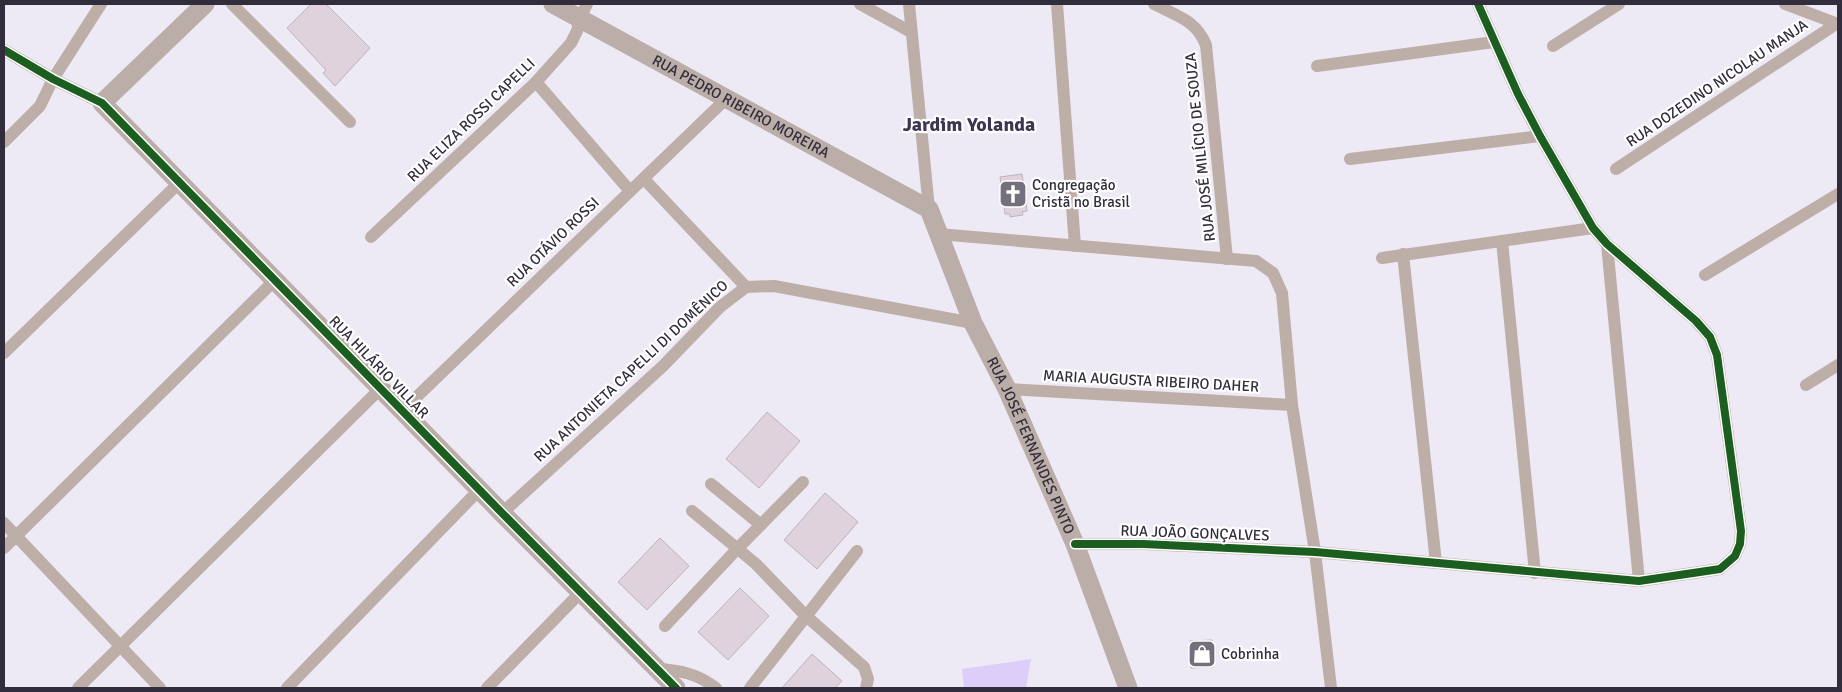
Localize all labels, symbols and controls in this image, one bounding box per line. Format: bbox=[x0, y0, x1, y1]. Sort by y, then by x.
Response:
street label: RUA DOZEDINO NICOLAU MANJA bbox=[1623, 15, 1811, 151]
street label: RUA PEDRO RIBEIRO MOREIRA bbox=[649, 51, 833, 162]
street label: RUA JOSÉ MILÍCIO DE SOUZA bbox=[1180, 52, 1219, 242]
street label: RUA ELIZA ROSSI CAPELLI bbox=[403, 54, 539, 186]
district label: Jardim Yolanda bbox=[903, 112, 1035, 137]
place label: Congregação Cristã no Brasil bbox=[1032, 176, 1130, 211]
church icon: Congregação Cristã no Brasil bbox=[998, 179, 1028, 209]
street label: RUA OTÁVIO ROSSI bbox=[502, 193, 603, 291]
street label: RUA ANTONIETA CAPELLI DI DOMÊNICO bbox=[530, 276, 732, 466]
street label: RUA HILÁRIO VILLAR bbox=[325, 311, 433, 422]
street label: RUA JOSÉ FERNANDES PINTO bbox=[983, 354, 1079, 537]
street label: MARIA AUGUSTA RIBEIRO DAHER bbox=[1043, 366, 1259, 396]
street label: RUA JOÃO GONÇALVES bbox=[1120, 520, 1270, 545]
shop icon: Cobrinha bbox=[1187, 639, 1217, 669]
place label: Cobrinha bbox=[1221, 645, 1279, 663]

